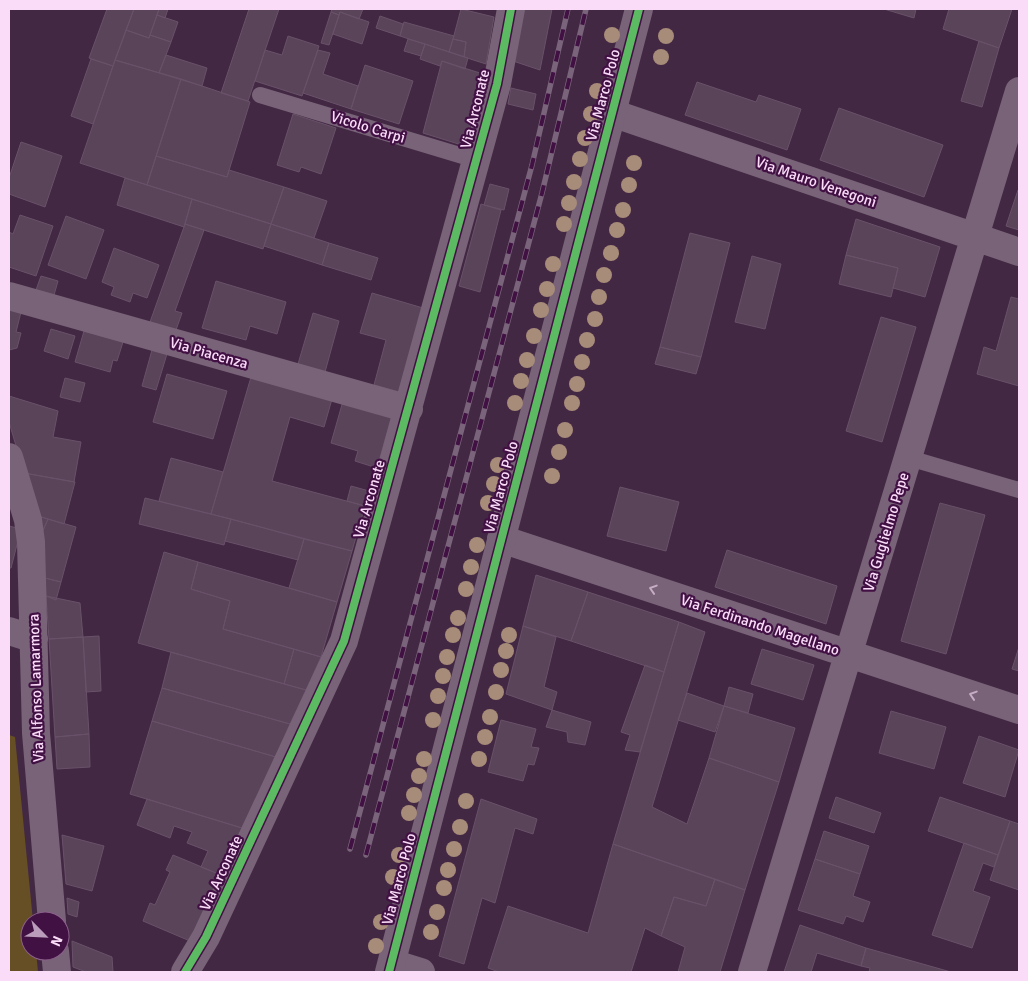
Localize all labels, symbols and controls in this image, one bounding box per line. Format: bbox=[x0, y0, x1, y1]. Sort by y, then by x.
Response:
street label: Via Marco Polo bbox=[582, 47, 624, 143]
street label: Via Arconate bbox=[456, 68, 494, 150]
street label: Vicolo Carpi bbox=[329, 107, 407, 147]
street label: Via Mauro Venegoni bbox=[753, 153, 879, 211]
street label: Via Piacenza bbox=[168, 333, 250, 373]
street label: Via Marco Polo bbox=[480, 439, 522, 535]
street label: Via Arconate bbox=[349, 458, 389, 540]
street label: Via Guglielmo Pepe bbox=[859, 470, 913, 594]
one-way arrow bbox=[649, 585, 658, 595]
street label: Via Ferdinando Magellano bbox=[678, 591, 842, 659]
street label: Via Alfonso Lamarmora bbox=[24, 613, 48, 763]
one-way arrow bbox=[969, 691, 978, 701]
street label: Via Marco Polo bbox=[378, 831, 420, 927]
street label: Via Arconate bbox=[196, 832, 246, 914]
north arrow bbox=[20, 911, 70, 961]
text: N bbox=[47, 933, 66, 949]

